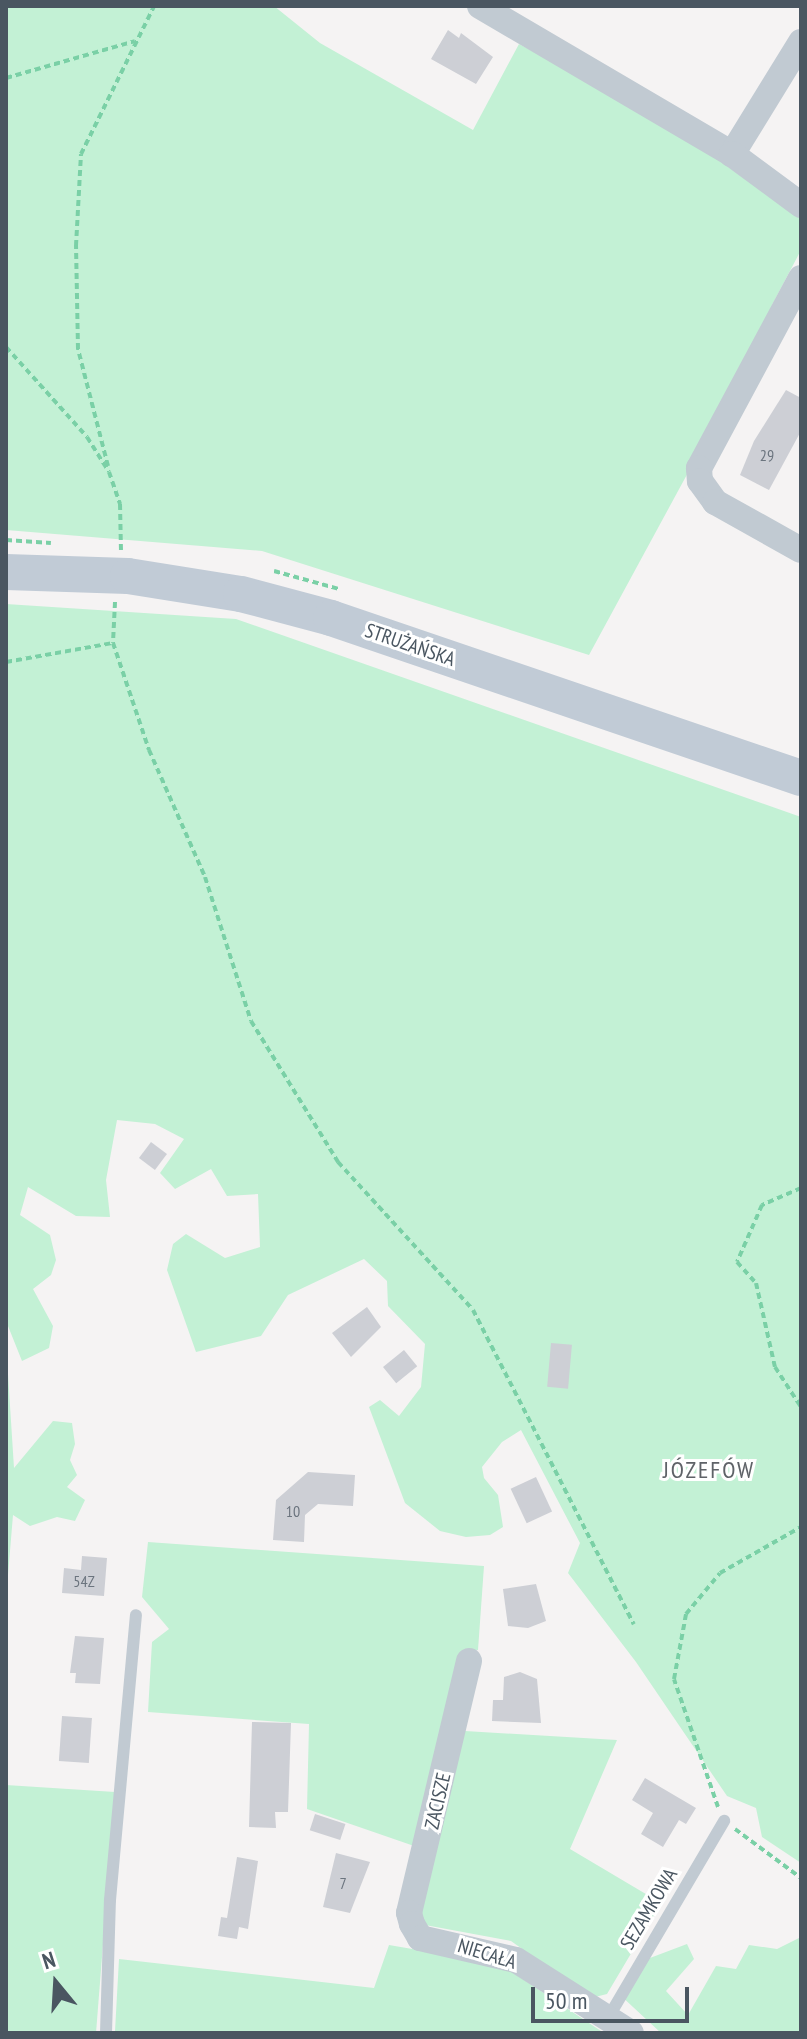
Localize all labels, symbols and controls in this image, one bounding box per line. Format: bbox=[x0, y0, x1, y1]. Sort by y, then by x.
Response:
house number: 29 bbox=[760, 445, 774, 465]
street label: STRUŻAŃSKA bbox=[362, 618, 458, 672]
district label: JÓZEFÓW bbox=[663, 1456, 755, 1484]
house number: 10 bbox=[286, 1501, 300, 1521]
house number: 54Z bbox=[73, 1571, 95, 1591]
street label: ZACISZE bbox=[420, 1770, 456, 1832]
street label: SEZAMKOWA bbox=[615, 1864, 683, 1954]
house number: 7 bbox=[339, 1873, 347, 1893]
street label: NIECAŁA bbox=[455, 1934, 519, 1974]
north arrow bbox=[16, 1943, 96, 2023]
text: N bbox=[39, 1945, 59, 1975]
scale bar bbox=[535, 1971, 693, 2021]
text: 50 m bbox=[545, 1985, 587, 2016]

